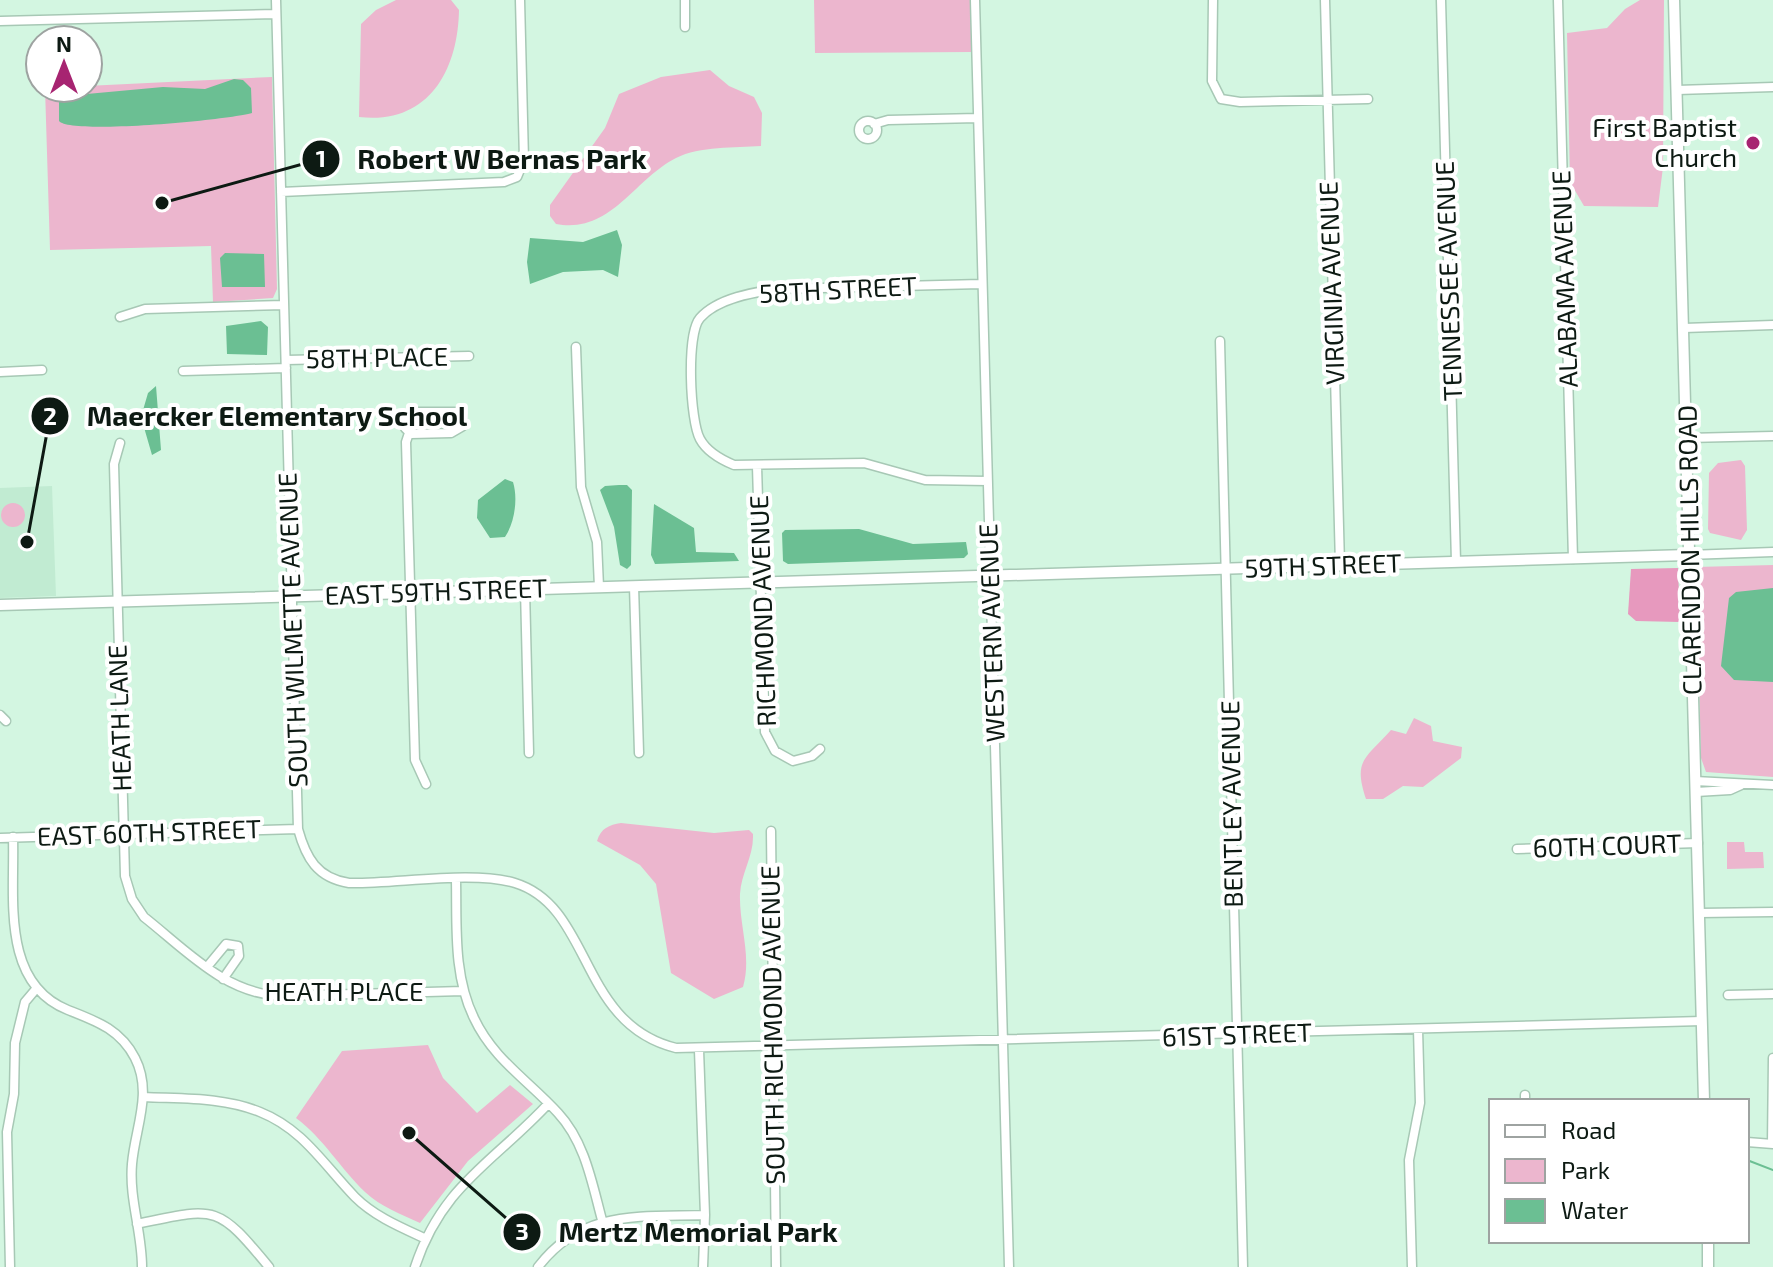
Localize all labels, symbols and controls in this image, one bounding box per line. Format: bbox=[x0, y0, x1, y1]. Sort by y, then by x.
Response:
north arrow bbox=[24, 24, 104, 104]
text: N bbox=[56, 30, 72, 56]
place label: First Baptist Church bbox=[1592, 111, 1737, 172]
callout: Robert W Bernas Park bbox=[301, 133, 663, 185]
marker: First Baptist Church bbox=[1744, 134, 1762, 152]
text: Robert W Bernas Park bbox=[357, 141, 647, 175]
text: 1 bbox=[316, 143, 326, 172]
street label: TENNESSEE AVENUE bbox=[1428, 160, 1467, 402]
street label: ALABAMA AVENUE bbox=[1544, 170, 1583, 388]
street label: VIRGINIA AVENUE bbox=[1311, 181, 1350, 385]
street label: 58TH STREET bbox=[758, 269, 918, 308]
street label: 58TH PLACE bbox=[306, 340, 448, 373]
callout: Maercker Elementary School bbox=[30, 390, 484, 442]
text: Maercker Elementary School bbox=[87, 398, 468, 432]
text: 2 bbox=[43, 401, 57, 430]
street label: CLARENDON HILLS ROAD bbox=[1670, 405, 1707, 695]
street label: SOUTH WILMETTE AVENUE bbox=[271, 472, 312, 788]
street label: RICHMOND AVENUE bbox=[742, 495, 781, 727]
street label: WESTERN AVENUE bbox=[971, 523, 1010, 743]
street label: 59TH STREET bbox=[1244, 546, 1402, 583]
street label: EAST 59TH STREET bbox=[324, 571, 548, 610]
street label: HEATH LANE bbox=[100, 644, 137, 792]
street label: BENTLEY AVENUE bbox=[1213, 700, 1248, 908]
street label: EAST 60TH STREET bbox=[36, 812, 262, 851]
street label: 60TH COURT bbox=[1532, 826, 1682, 863]
street label: SOUTH RICHMOND AVENUE bbox=[753, 865, 790, 1185]
street label: HEATH PLACE bbox=[265, 975, 424, 1006]
street label: 61ST STREET bbox=[1161, 1015, 1312, 1052]
legend bbox=[1489, 1099, 1749, 1243]
text: Road bbox=[1561, 1115, 1616, 1144]
text: Park bbox=[1561, 1155, 1610, 1184]
text: Water bbox=[1561, 1195, 1629, 1224]
callout: Mertz Memorial Park bbox=[502, 1206, 854, 1258]
text: Mertz Memorial Park bbox=[558, 1214, 838, 1248]
text: 3 bbox=[515, 1216, 529, 1245]

